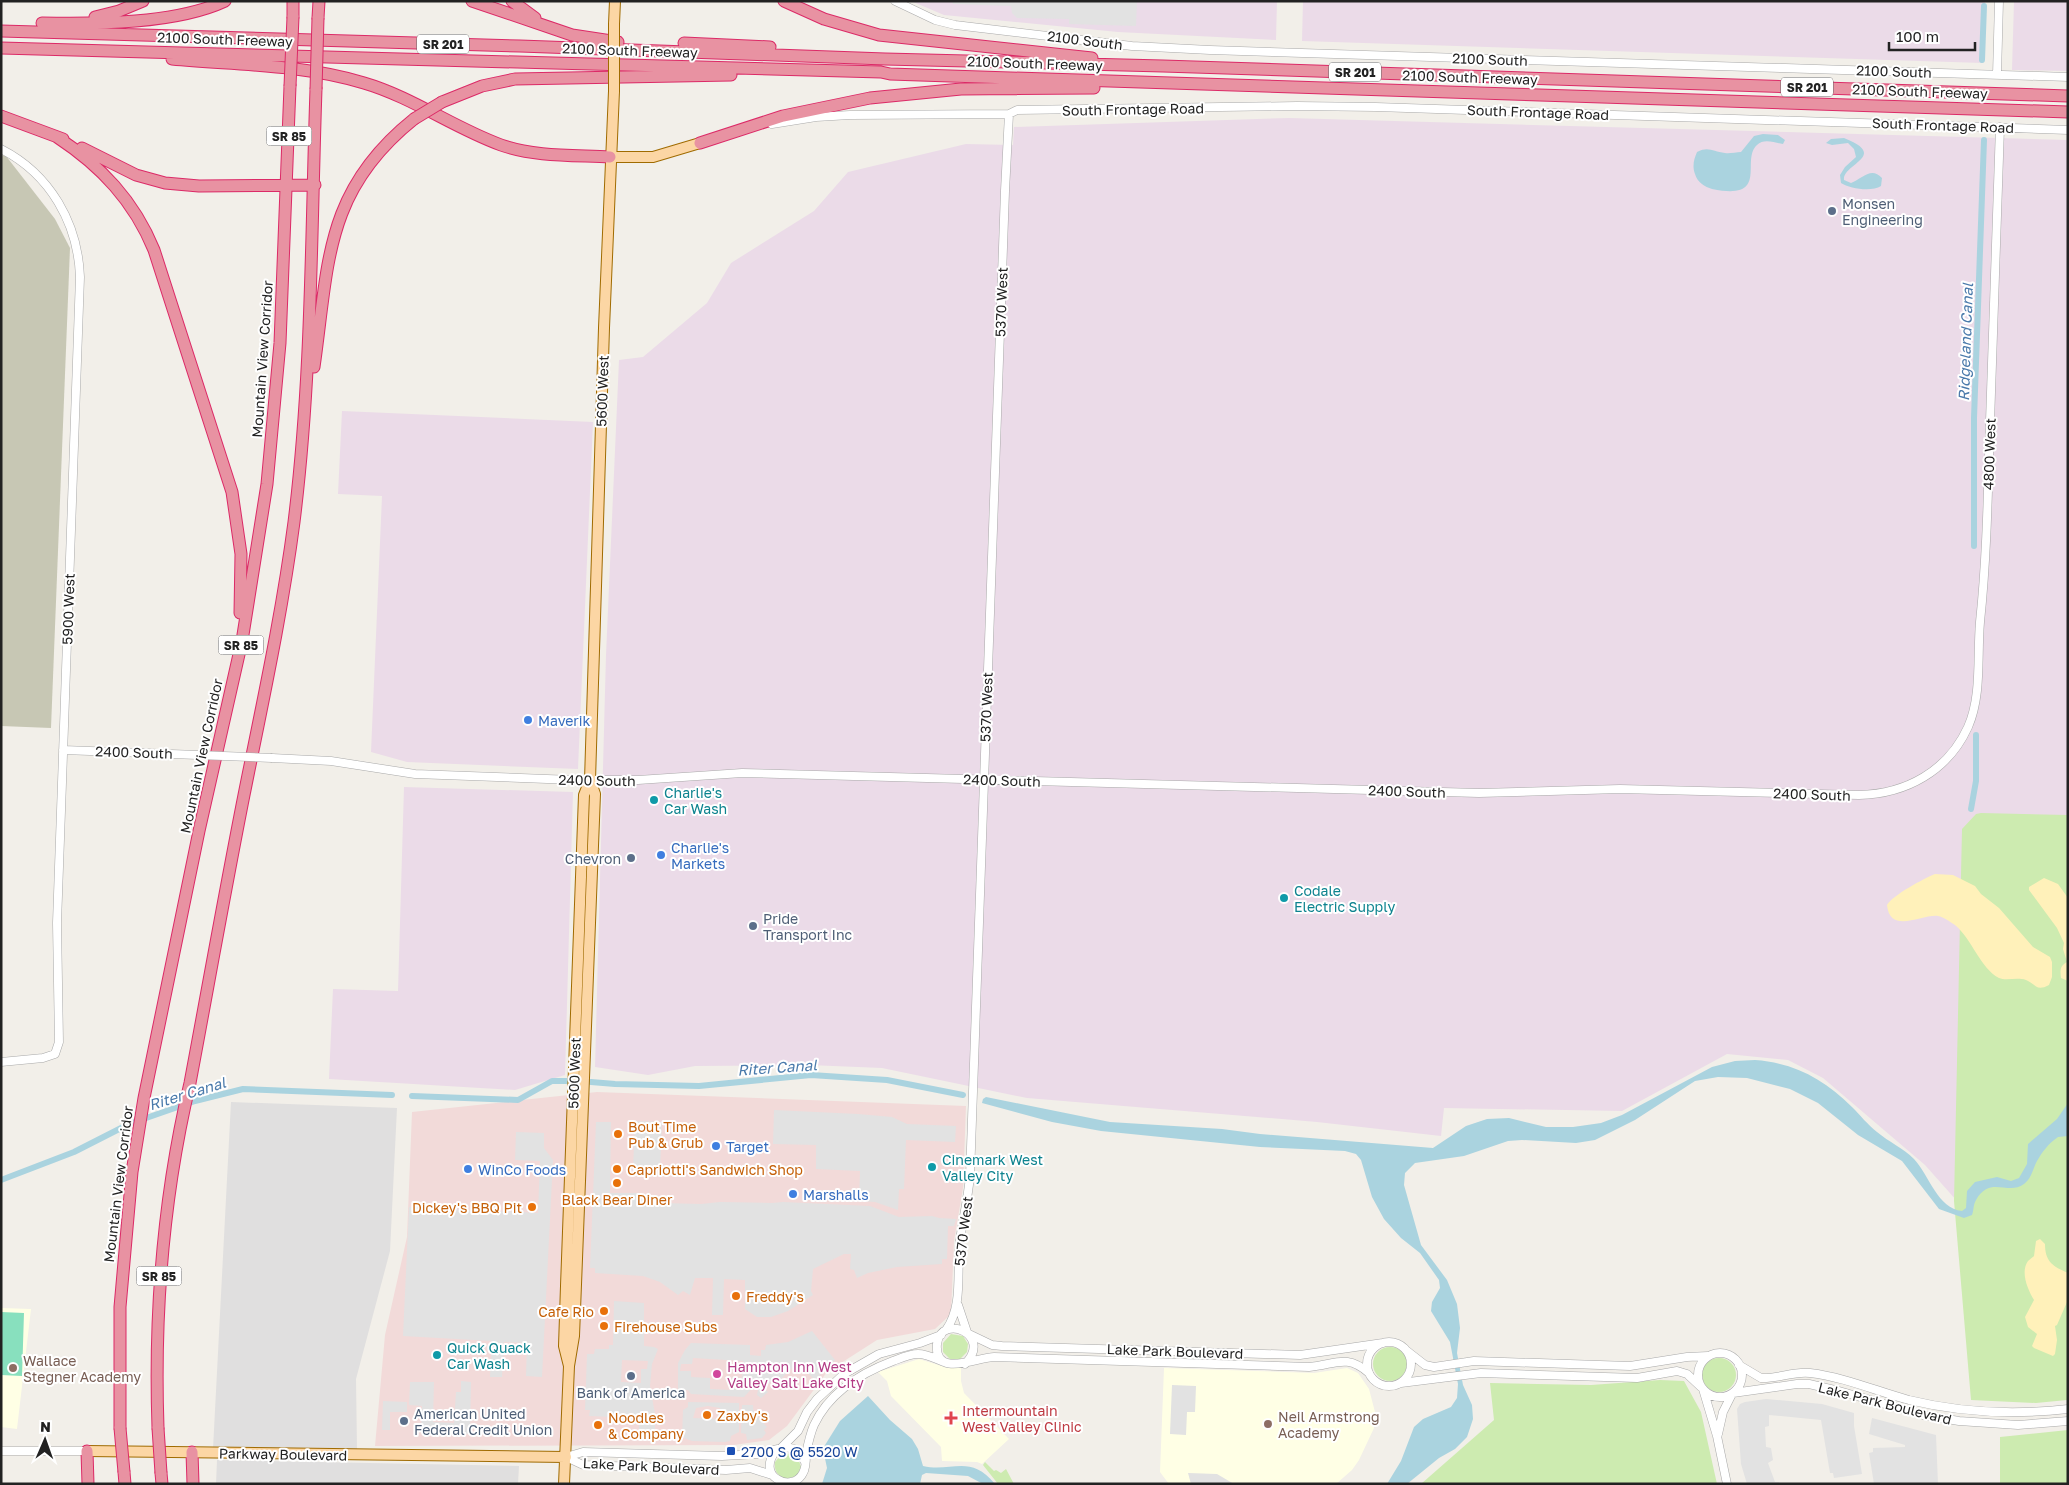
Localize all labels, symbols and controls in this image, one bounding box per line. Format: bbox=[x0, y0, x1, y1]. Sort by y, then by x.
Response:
scale bar bbox=[1889, 20, 1975, 52]
street label: 2100 South bbox=[1046, 27, 1124, 53]
text: 100 m bbox=[1896, 27, 1939, 45]
street label: 2100 South Freeway bbox=[157, 28, 293, 50]
road number: SR 201 bbox=[417, 34, 469, 54]
street label: 2100 South Freeway bbox=[562, 39, 698, 61]
street label: 2100 South bbox=[1452, 49, 1528, 69]
street label: 2100 South Freeway bbox=[967, 52, 1103, 74]
street label: 2100 South bbox=[1856, 61, 1932, 81]
road number: SR 201 bbox=[1329, 62, 1381, 82]
street label: 2100 South Freeway bbox=[1402, 66, 1538, 88]
road number: SR 201 bbox=[1781, 77, 1833, 96]
street label: 2100 South Freeway bbox=[1852, 80, 1988, 102]
street label: South Frontage Road bbox=[1062, 99, 1204, 119]
street label: South Frontage Road bbox=[1467, 101, 1609, 123]
street label: South Frontage Road bbox=[1872, 114, 2014, 136]
road number: SR 85 bbox=[266, 126, 312, 146]
place label: Monsen Engineering bbox=[1842, 195, 1923, 228]
marker: Monsen Engineering bbox=[1826, 205, 1838, 217]
street label: 5370 West bbox=[991, 267, 1011, 337]
street label: Mountain View Corridor bbox=[248, 279, 276, 438]
water label: Ridgeland Canal bbox=[1954, 282, 1977, 401]
street label: 5600 West bbox=[592, 355, 612, 427]
street label: 4800 West bbox=[1979, 418, 1999, 490]
street label: 5900 West bbox=[58, 573, 78, 645]
road number: SR 85 bbox=[218, 636, 264, 654]
street label: 5370 West bbox=[976, 672, 996, 742]
street label: Mountain View Corridor bbox=[176, 677, 226, 835]
place label: Maverik bbox=[538, 712, 591, 729]
marker: Maverik bbox=[522, 714, 534, 726]
street label: 2400 South bbox=[95, 742, 173, 762]
street label: 2400 South bbox=[963, 770, 1041, 790]
street label: 2400 South bbox=[558, 771, 636, 789]
street label: 2400 South bbox=[1368, 781, 1446, 801]
place label: Charlie's Car Wash bbox=[664, 784, 727, 817]
street label: 2400 South bbox=[1773, 784, 1851, 804]
marker: Charlie's Car Wash bbox=[648, 794, 660, 806]
place label: Charlie's Markets bbox=[671, 839, 729, 872]
marker: Charlie's Markets bbox=[655, 849, 667, 861]
place label: Chevron bbox=[565, 850, 621, 867]
marker: Chevron bbox=[625, 852, 637, 864]
place label: Codale Electric Supply bbox=[1294, 882, 1395, 915]
marker: Codale Electric Supply bbox=[1278, 892, 1290, 904]
place label: Pride Transport Inc bbox=[763, 910, 853, 943]
marker: Pride Transport Inc bbox=[747, 920, 759, 932]
street label: 5600 West bbox=[564, 1037, 584, 1109]
water label: Riter Canal bbox=[737, 1055, 819, 1079]
water label: Riter Canal bbox=[146, 1072, 229, 1113]
street label: Mountain View Corridor bbox=[100, 1104, 136, 1263]
place label: Bout Time Pub & Grub bbox=[628, 1118, 703, 1151]
marker: Bout Time Pub & Grub bbox=[612, 1128, 624, 1140]
place label: Target bbox=[726, 1138, 769, 1155]
marker: Target bbox=[710, 1140, 722, 1152]
place label: Cinemark West Valley City bbox=[942, 1151, 1043, 1184]
place label: WinCo Foods bbox=[478, 1161, 566, 1178]
place label: Capriotti's Sandwich Shop bbox=[627, 1161, 803, 1178]
marker: Cinemark West Valley City bbox=[926, 1161, 938, 1173]
marker: WinCo Foods bbox=[462, 1163, 474, 1175]
marker: Capriotti's Sandwich Shop bbox=[611, 1163, 623, 1175]
marker: Black Bear Diner bbox=[611, 1177, 623, 1189]
place label: Marshalls bbox=[803, 1186, 869, 1203]
marker: Marshalls bbox=[787, 1188, 799, 1200]
place label: Black Bear Diner bbox=[562, 1191, 673, 1208]
street label: 5370 West bbox=[950, 1195, 976, 1267]
place label: Dickey's BBQ Pit bbox=[412, 1199, 522, 1216]
marker: Dickey's BBQ Pit bbox=[526, 1201, 538, 1213]
road number: SR 85 bbox=[136, 1266, 182, 1285]
place label: Freddy's bbox=[746, 1288, 804, 1305]
marker: Freddy's bbox=[730, 1290, 742, 1302]
place label: Cafe Rio bbox=[538, 1303, 594, 1320]
marker: Cafe Rio bbox=[598, 1305, 610, 1317]
place label: Firehouse Subs bbox=[614, 1318, 718, 1335]
marker: Firehouse Subs bbox=[598, 1320, 610, 1332]
place label: Quick Quack Car Wash bbox=[447, 1339, 531, 1372]
street label: Lake Park Boulevard bbox=[1106, 1340, 1244, 1362]
marker: Quick Quack Car Wash bbox=[431, 1349, 443, 1361]
place label: Wallace Stegner Academy bbox=[23, 1352, 141, 1385]
place label: Hampton Inn West Valley Salt Lake City bbox=[727, 1358, 864, 1391]
marker: Wallace Stegner Academy bbox=[7, 1362, 19, 1374]
marker: Hampton Inn West Valley Salt Lake City bbox=[711, 1368, 723, 1380]
marker: Bank of America bbox=[625, 1370, 637, 1382]
street label: Lake Park Boulevard bbox=[1817, 1378, 1953, 1428]
place label: Bank of America bbox=[577, 1384, 685, 1401]
place label: Intermountain West Valley Clinic bbox=[962, 1402, 1082, 1435]
place label: American United Federal Credit Union bbox=[414, 1405, 552, 1438]
place label: Zaxby's bbox=[717, 1407, 768, 1424]
place label: Neil Armstrong Academy bbox=[1278, 1408, 1380, 1441]
place label: Noodles & Company bbox=[608, 1409, 684, 1442]
marker: Zaxby's bbox=[701, 1409, 713, 1421]
marker: Intermountain West Valley Clinic bbox=[944, 1411, 958, 1425]
north arrow bbox=[20, 1415, 70, 1465]
marker: American United Federal Credit Union bbox=[398, 1415, 410, 1427]
text: N bbox=[40, 1418, 51, 1435]
marker: Neil Armstrong Academy bbox=[1262, 1418, 1274, 1430]
marker: Noodles & Company bbox=[592, 1419, 604, 1431]
place label: 2700 S @ 5520 W bbox=[741, 1443, 858, 1460]
street label: Parkway Boulevard bbox=[219, 1444, 347, 1464]
marker: 2700 S @ 5520 W bbox=[725, 1445, 737, 1457]
street label: Lake Park Boulevard bbox=[582, 1454, 720, 1478]

